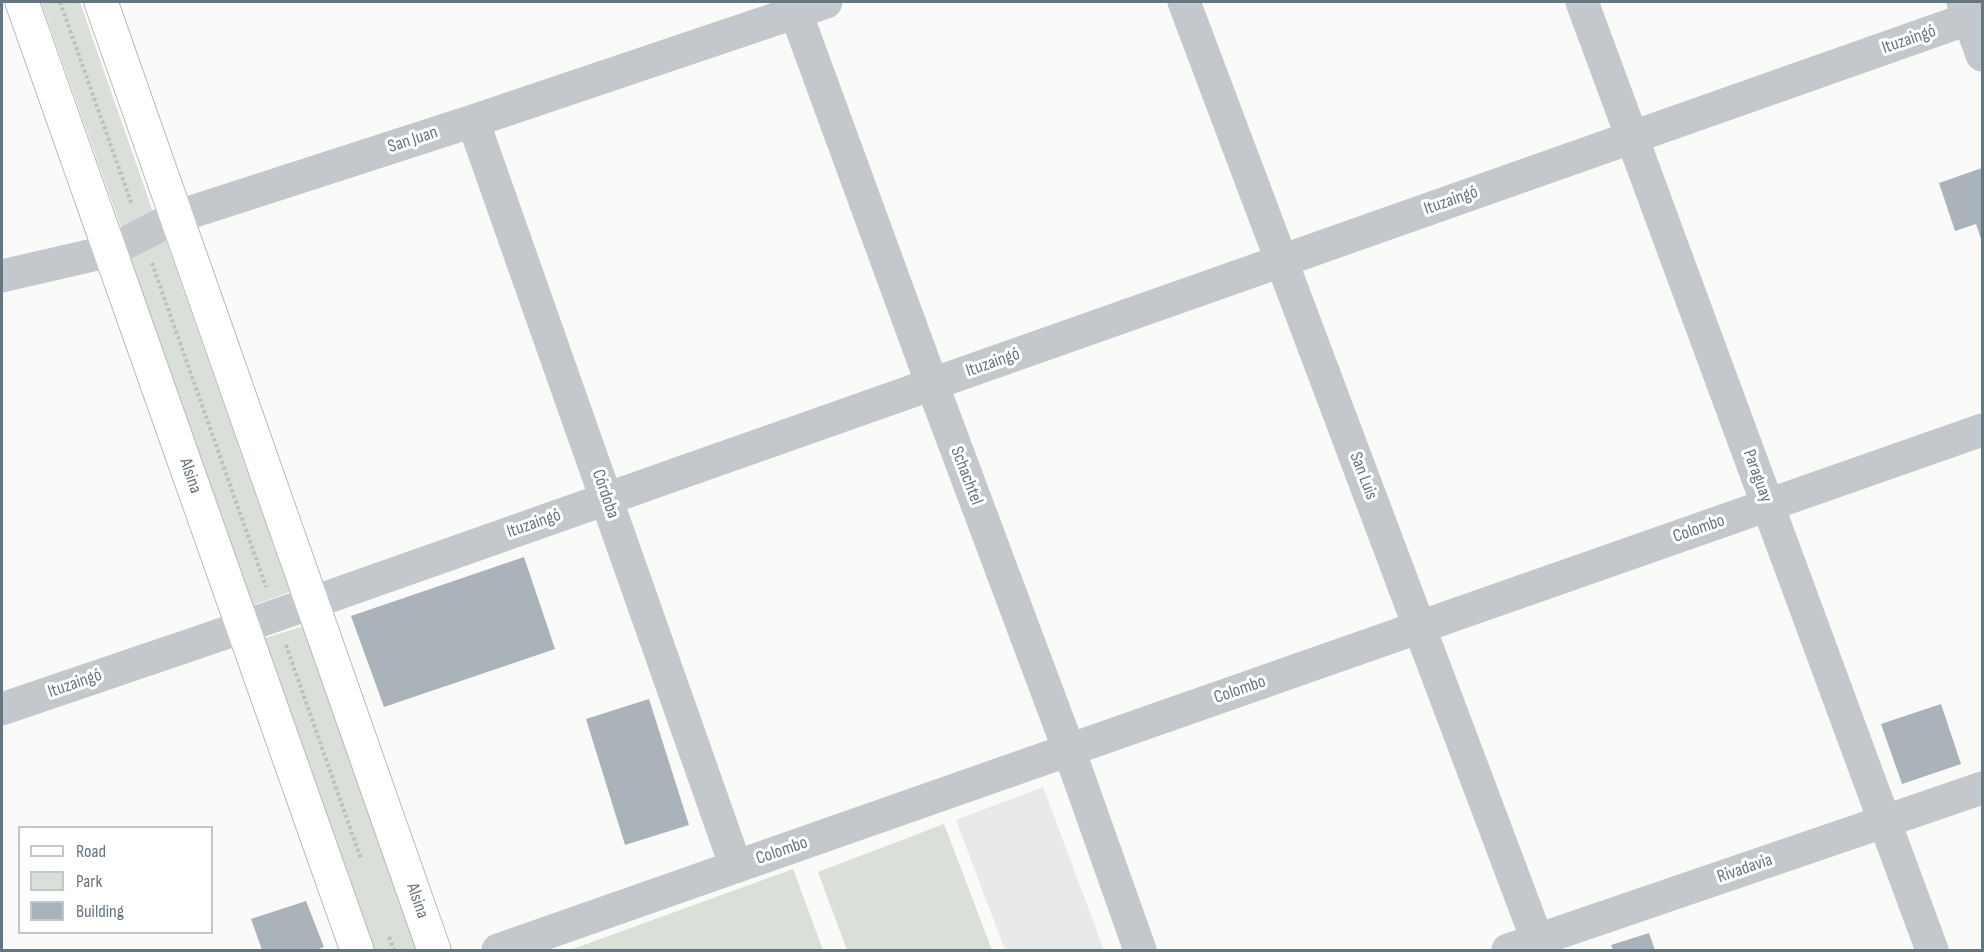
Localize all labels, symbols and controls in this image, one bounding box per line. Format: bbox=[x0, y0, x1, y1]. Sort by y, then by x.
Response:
street label: Ituzaingó bbox=[1879, 21, 1939, 59]
street label: San Juan bbox=[385, 122, 441, 158]
street label: Ituzaingó bbox=[1421, 182, 1481, 220]
street label: Ituzaingó bbox=[963, 344, 1023, 382]
street label: Schachtel bbox=[945, 444, 987, 508]
street label: Paraguay bbox=[1738, 447, 1776, 505]
street label: San Luis bbox=[1344, 449, 1382, 503]
street label: Alsina bbox=[174, 456, 206, 496]
street label: Córdoba bbox=[587, 467, 623, 521]
street label: Ituzaingó bbox=[504, 505, 564, 543]
street label: Colombo bbox=[1670, 510, 1728, 548]
street label: Ituzaingó bbox=[45, 665, 105, 703]
street label: Colombo bbox=[1211, 671, 1269, 709]
legend bbox=[18, 826, 213, 934]
street label: Colombo bbox=[753, 832, 811, 870]
text: Road bbox=[76, 841, 106, 862]
street label: Rivadavia bbox=[1715, 850, 1775, 888]
text: Park bbox=[76, 871, 102, 892]
street label: Alsina bbox=[401, 881, 433, 921]
text: Building bbox=[76, 901, 124, 922]

